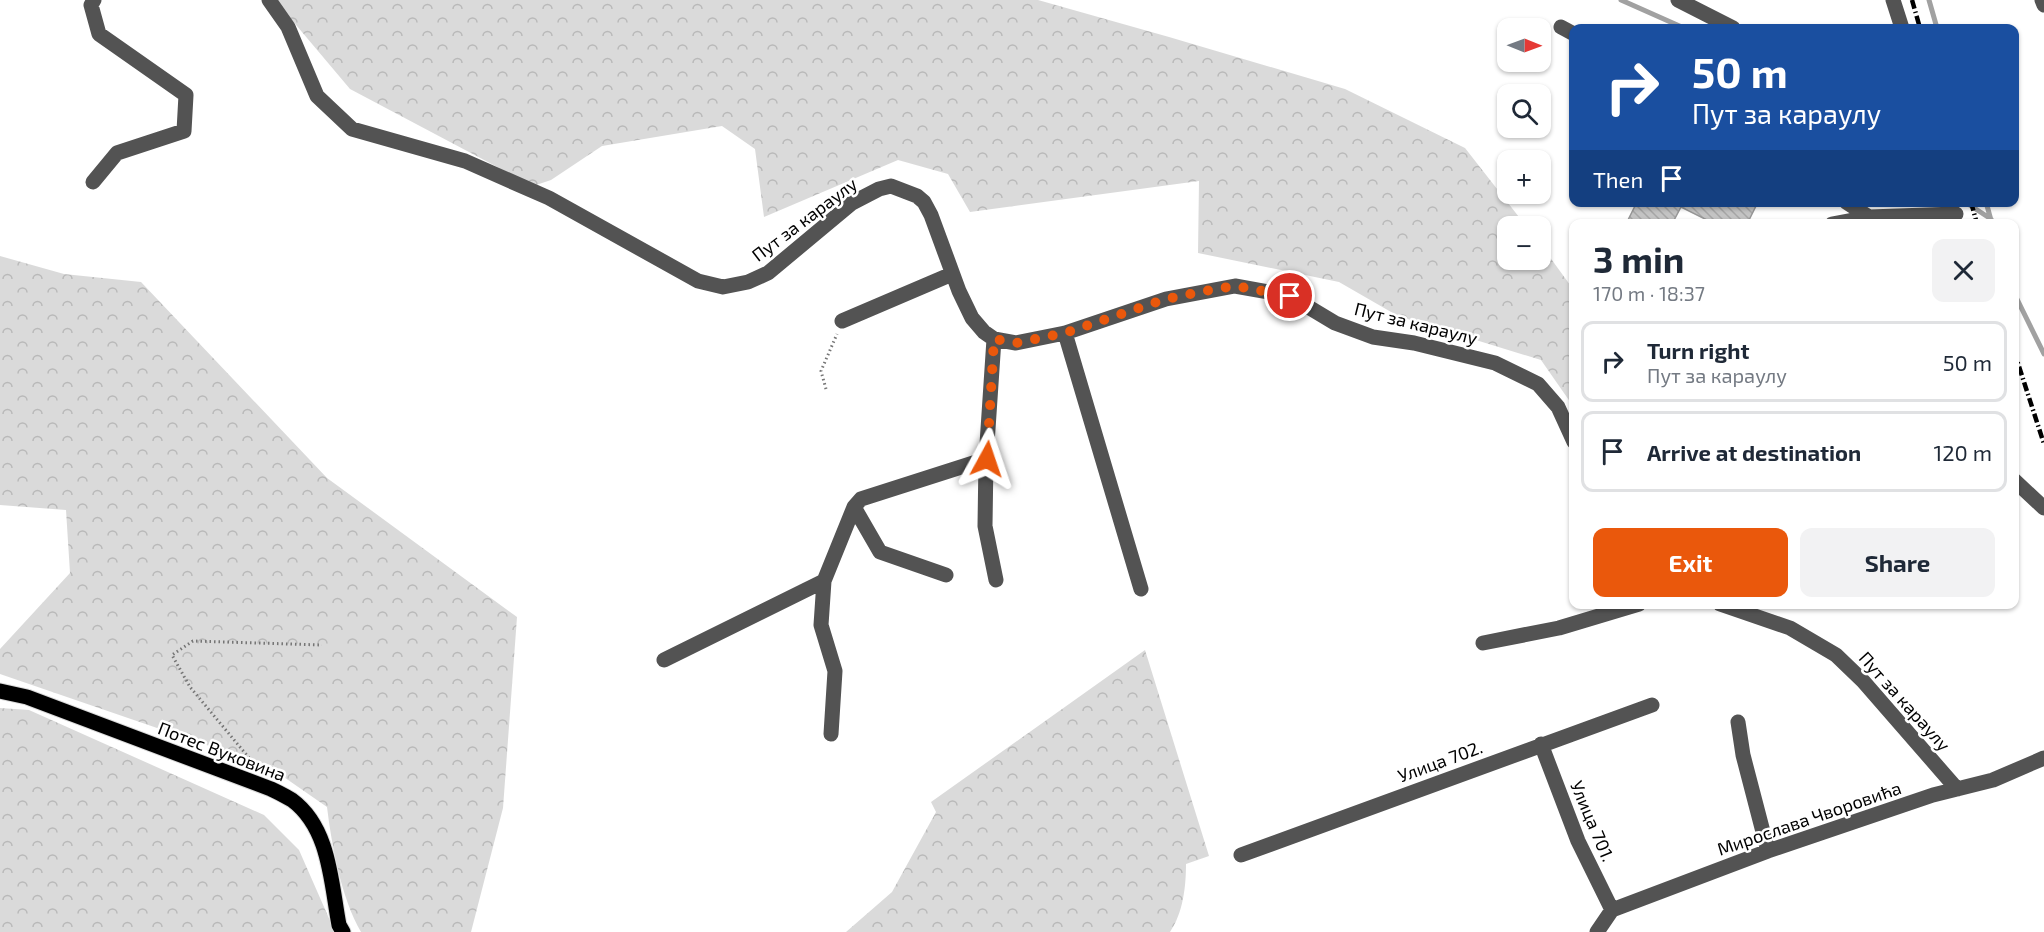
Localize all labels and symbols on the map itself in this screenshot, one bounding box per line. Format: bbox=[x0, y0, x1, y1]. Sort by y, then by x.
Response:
north arrow bbox=[1497, 18, 1551, 72]
street label: Пут за караулу bbox=[747, 172, 861, 266]
pin bbox=[1264, 270, 1315, 321]
street label: Пут за караулу bbox=[1352, 297, 1480, 349]
position arrow bbox=[955, 427, 1019, 491]
street label: Пут за караулу bbox=[1855, 647, 1956, 755]
street label: Потес Вуковина bbox=[155, 717, 289, 785]
street label: Улица 702. bbox=[1395, 736, 1485, 786]
street label: Мирослава Чворовића bbox=[1714, 776, 1904, 860]
street label: Улица 701. bbox=[1566, 777, 1620, 865]

